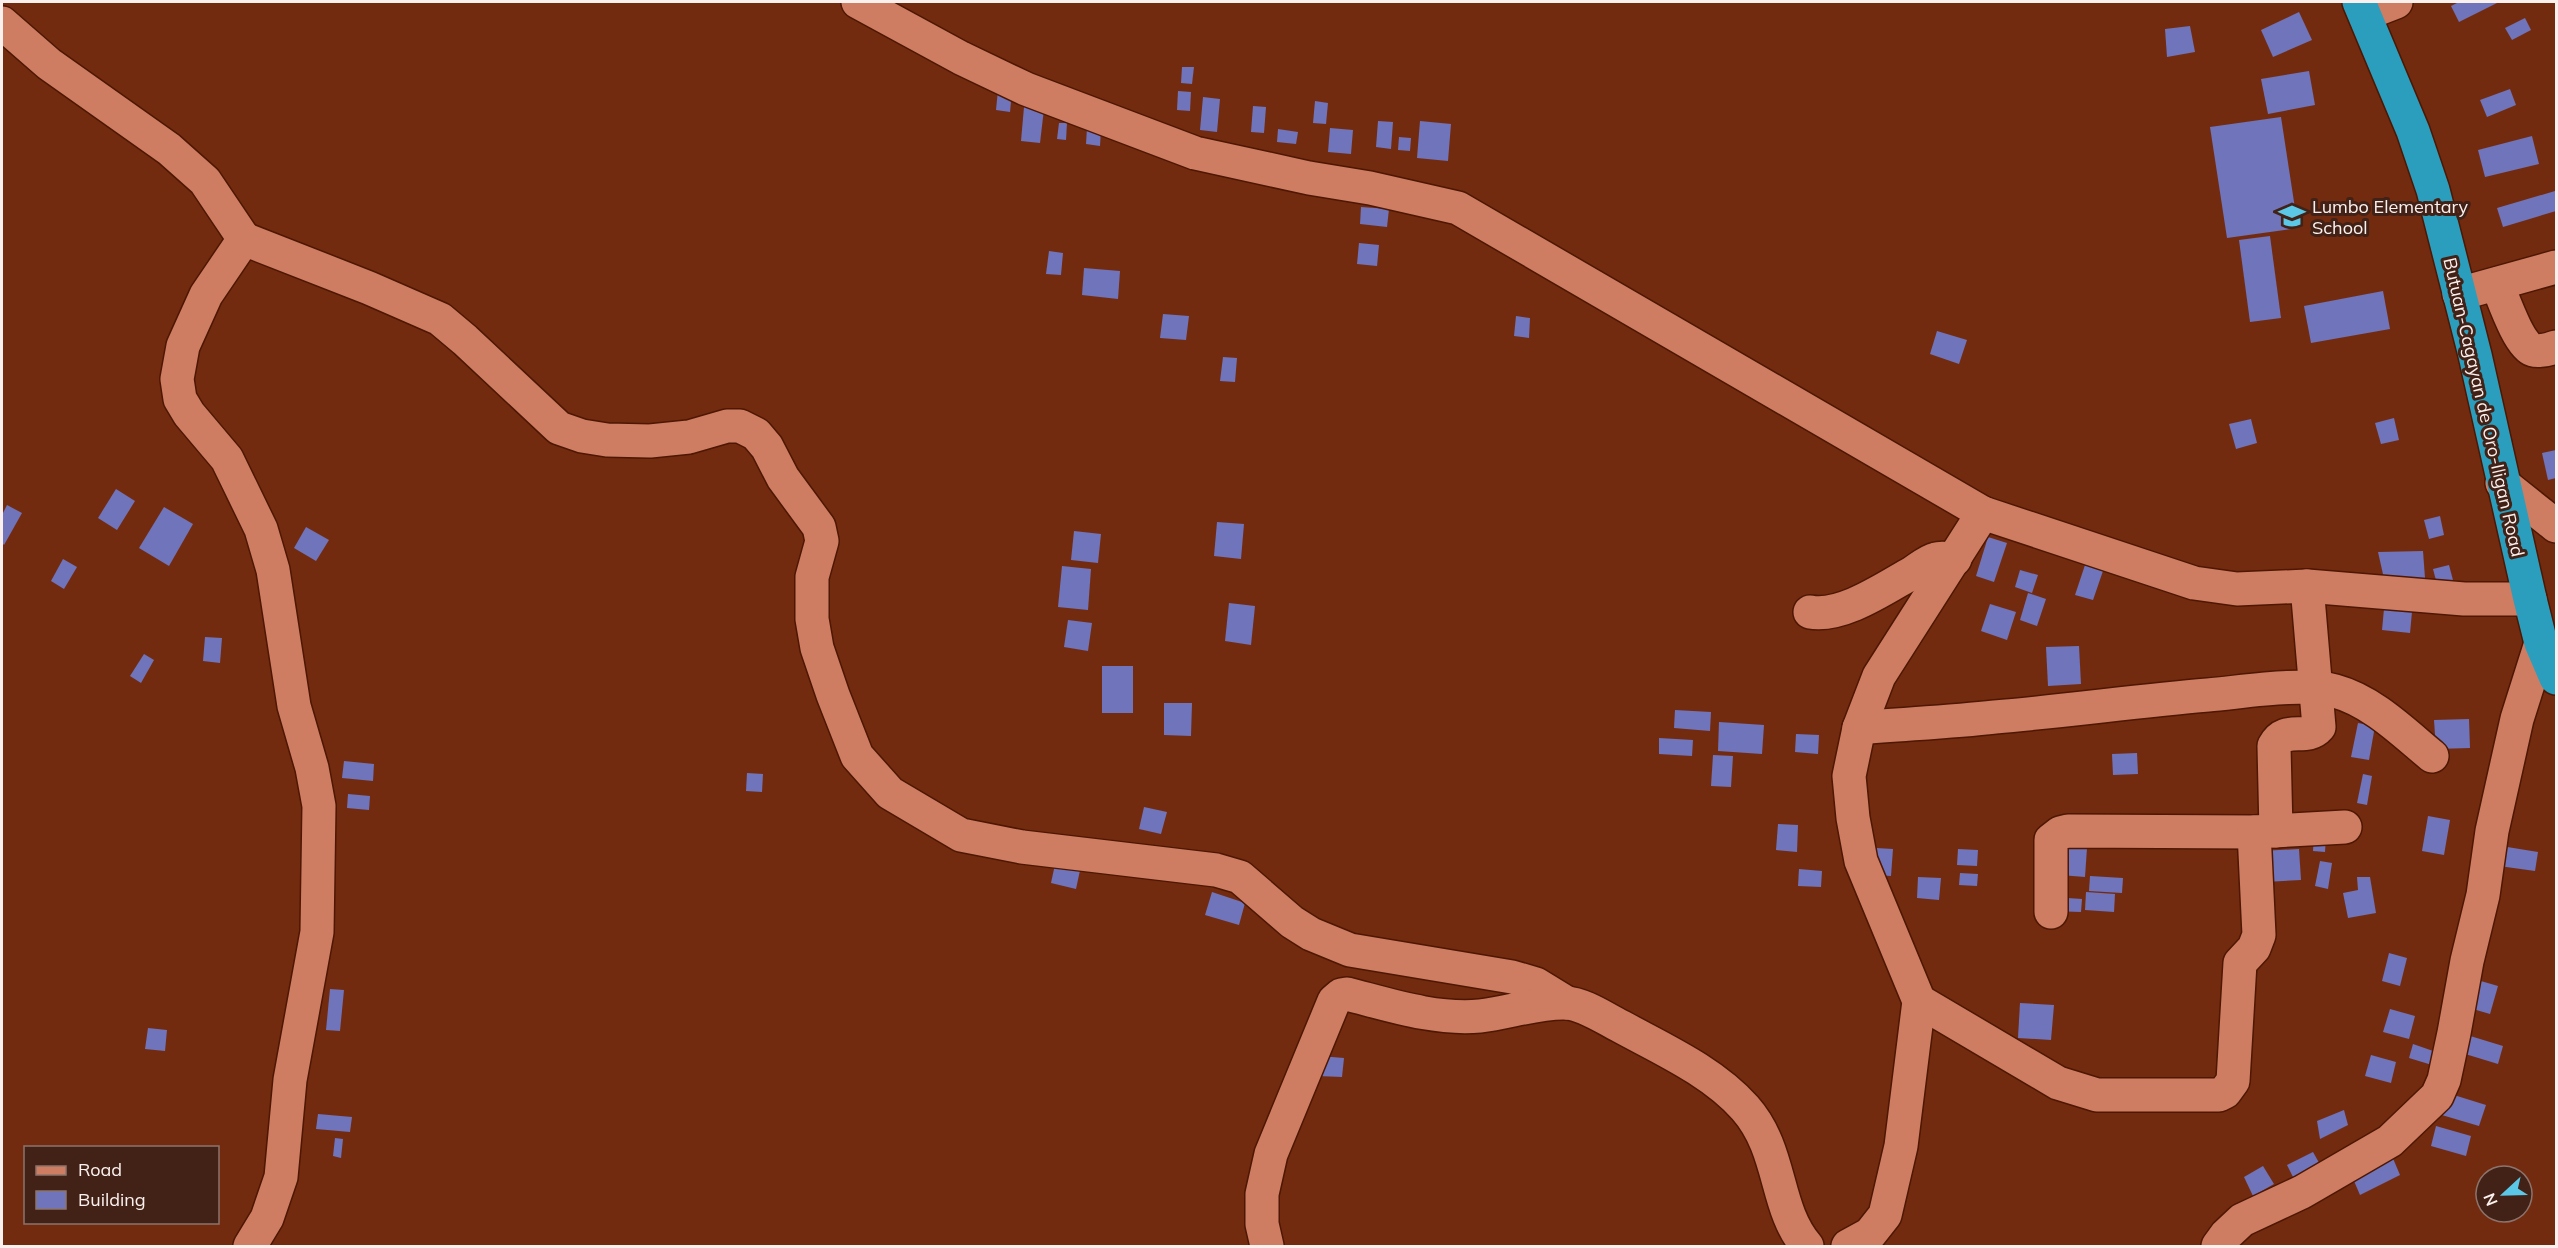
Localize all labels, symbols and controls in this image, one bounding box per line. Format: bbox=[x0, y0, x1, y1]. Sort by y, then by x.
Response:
place label: Lumbo Elementary School bbox=[2312, 195, 2469, 239]
school or university icon: Lumbo Elementary School bbox=[2277, 201, 2307, 231]
street label: Butuan-Cagayan de Oro-Iligan Road bbox=[2438, 255, 2530, 559]
legend bbox=[24, 1146, 219, 1224]
text: Road bbox=[78, 1158, 122, 1181]
north arrow bbox=[2474, 1164, 2534, 1224]
text: Building bbox=[78, 1188, 146, 1211]
text: N bbox=[2479, 1190, 2502, 1209]

